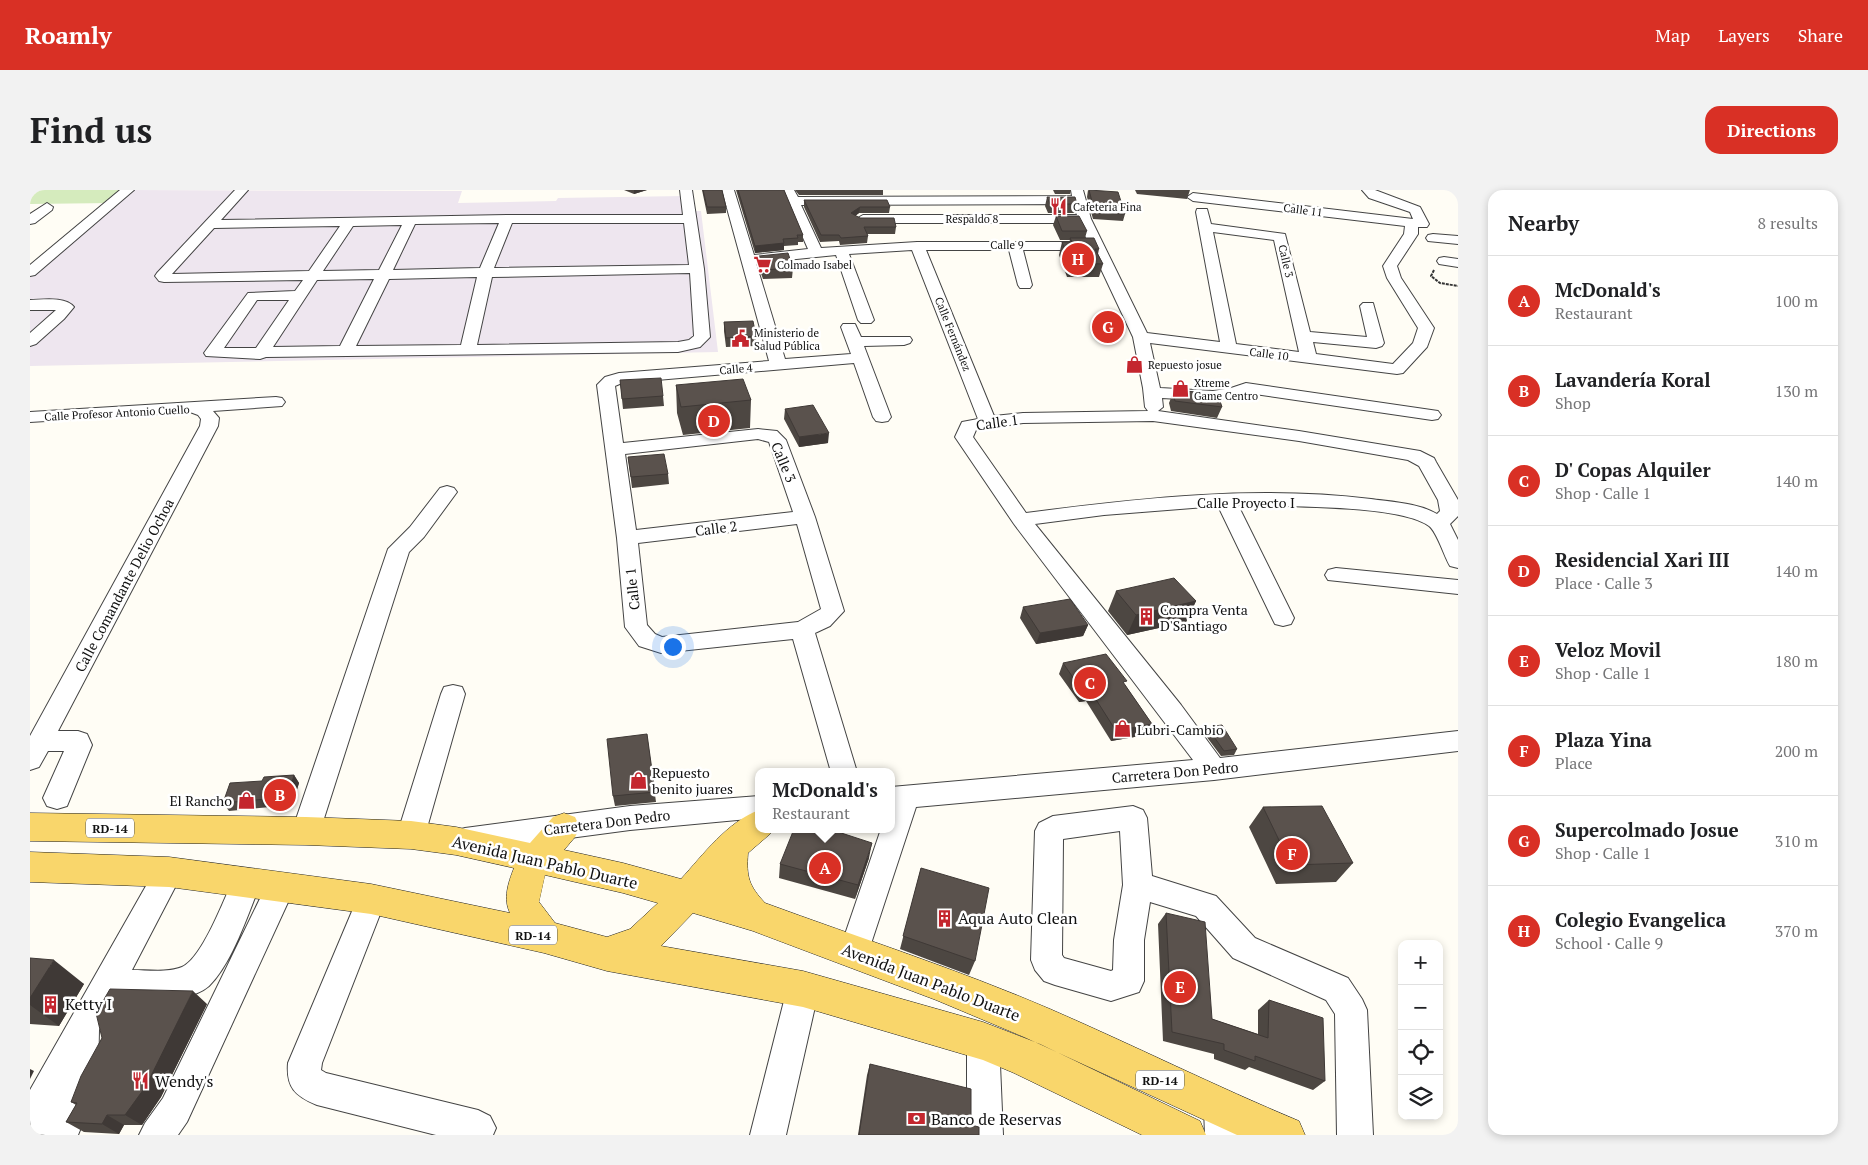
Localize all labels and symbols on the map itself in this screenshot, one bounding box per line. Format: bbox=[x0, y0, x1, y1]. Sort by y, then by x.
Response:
restaurant icon: Cafeteria Fina bbox=[1049, 197, 1069, 217]
place label: Cafeteria Fina bbox=[1073, 200, 1142, 214]
street label: Calle 11 bbox=[1283, 201, 1323, 219]
street label: Respaldo 8 bbox=[946, 212, 999, 226]
street label: Calle 9 bbox=[990, 238, 1024, 252]
pin: H bbox=[1062, 240, 1094, 278]
street label: Calle 3 bbox=[1275, 243, 1297, 279]
supermarket icon: Colmado Isabel bbox=[753, 255, 773, 275]
place label: Colmado Isabel bbox=[777, 258, 852, 272]
street label: Calle Fernández bbox=[932, 295, 974, 373]
pin: G bbox=[1092, 308, 1124, 346]
place label: Ministerio de Salud Pública bbox=[754, 326, 820, 353]
public building icon: Ministerio de Salud Pública bbox=[730, 329, 750, 349]
street label: Calle 10 bbox=[1249, 345, 1289, 363]
shop icon: Repuesto josue bbox=[1124, 355, 1144, 375]
place label: Repuesto josue bbox=[1148, 358, 1222, 372]
street label: Calle 4 bbox=[719, 361, 753, 377]
place label: Xtreme Game Centro bbox=[1194, 376, 1258, 403]
shop icon: Xtreme Game Centro bbox=[1170, 379, 1190, 399]
street label: Calle Profesor Antonio Cuello bbox=[44, 402, 190, 424]
pin: D bbox=[698, 402, 730, 440]
street label: Calle 1 bbox=[975, 410, 1019, 434]
street label: Calle 3 bbox=[767, 439, 801, 485]
street label: Calle Proyecto I bbox=[1197, 493, 1295, 512]
street label: Calle Comandante Delio Ochoa bbox=[70, 495, 178, 675]
street label: Calle 2 bbox=[694, 516, 738, 540]
street label: Calle 1 bbox=[620, 567, 644, 611]
place label: Compra Venta D'Santiago bbox=[1160, 600, 1248, 635]
building icon: Compra Venta D'Santiago bbox=[1136, 607, 1156, 627]
your location bbox=[660, 634, 686, 660]
pin: C bbox=[1074, 664, 1106, 702]
shop icon: Lubri-Cambio bbox=[1113, 719, 1133, 739]
place label: Lubri-Cambio bbox=[1137, 720, 1224, 739]
street label: Carretera Don Pedro bbox=[1111, 757, 1239, 787]
place label: Repuesto benito juares bbox=[652, 763, 733, 798]
shop icon: Repuesto benito juares bbox=[628, 770, 648, 790]
pin: B bbox=[264, 776, 296, 814]
shop icon: El Rancho bbox=[236, 790, 256, 810]
place label: El Rancho bbox=[169, 791, 232, 810]
street label: Carretera Don Pedro bbox=[543, 805, 672, 839]
road number: RD-14 bbox=[86, 818, 134, 838]
street label: Avenida Juan Pablo Duarte bbox=[450, 830, 640, 894]
pin: F bbox=[1276, 835, 1308, 873]
pin: A bbox=[809, 849, 841, 887]
place label: Aqua Auto Clean bbox=[958, 907, 1078, 929]
building icon: Aqua Auto Clean bbox=[934, 908, 954, 928]
road number: RD-14 bbox=[509, 926, 557, 944]
street label: Avenida Juan Pablo Duarte bbox=[839, 938, 1023, 1026]
pin: E bbox=[1164, 968, 1196, 1006]
place label: Ketty I bbox=[65, 993, 112, 1015]
building icon: Ketty I bbox=[41, 994, 61, 1014]
place label: Wendy's bbox=[155, 1070, 214, 1092]
road number: RD-14 bbox=[1136, 1070, 1184, 1090]
restaurant icon: Wendy's bbox=[131, 1071, 151, 1091]
place label: Banco de Reservas bbox=[931, 1108, 1062, 1130]
bank icon: Banco de Reservas bbox=[907, 1109, 927, 1129]

